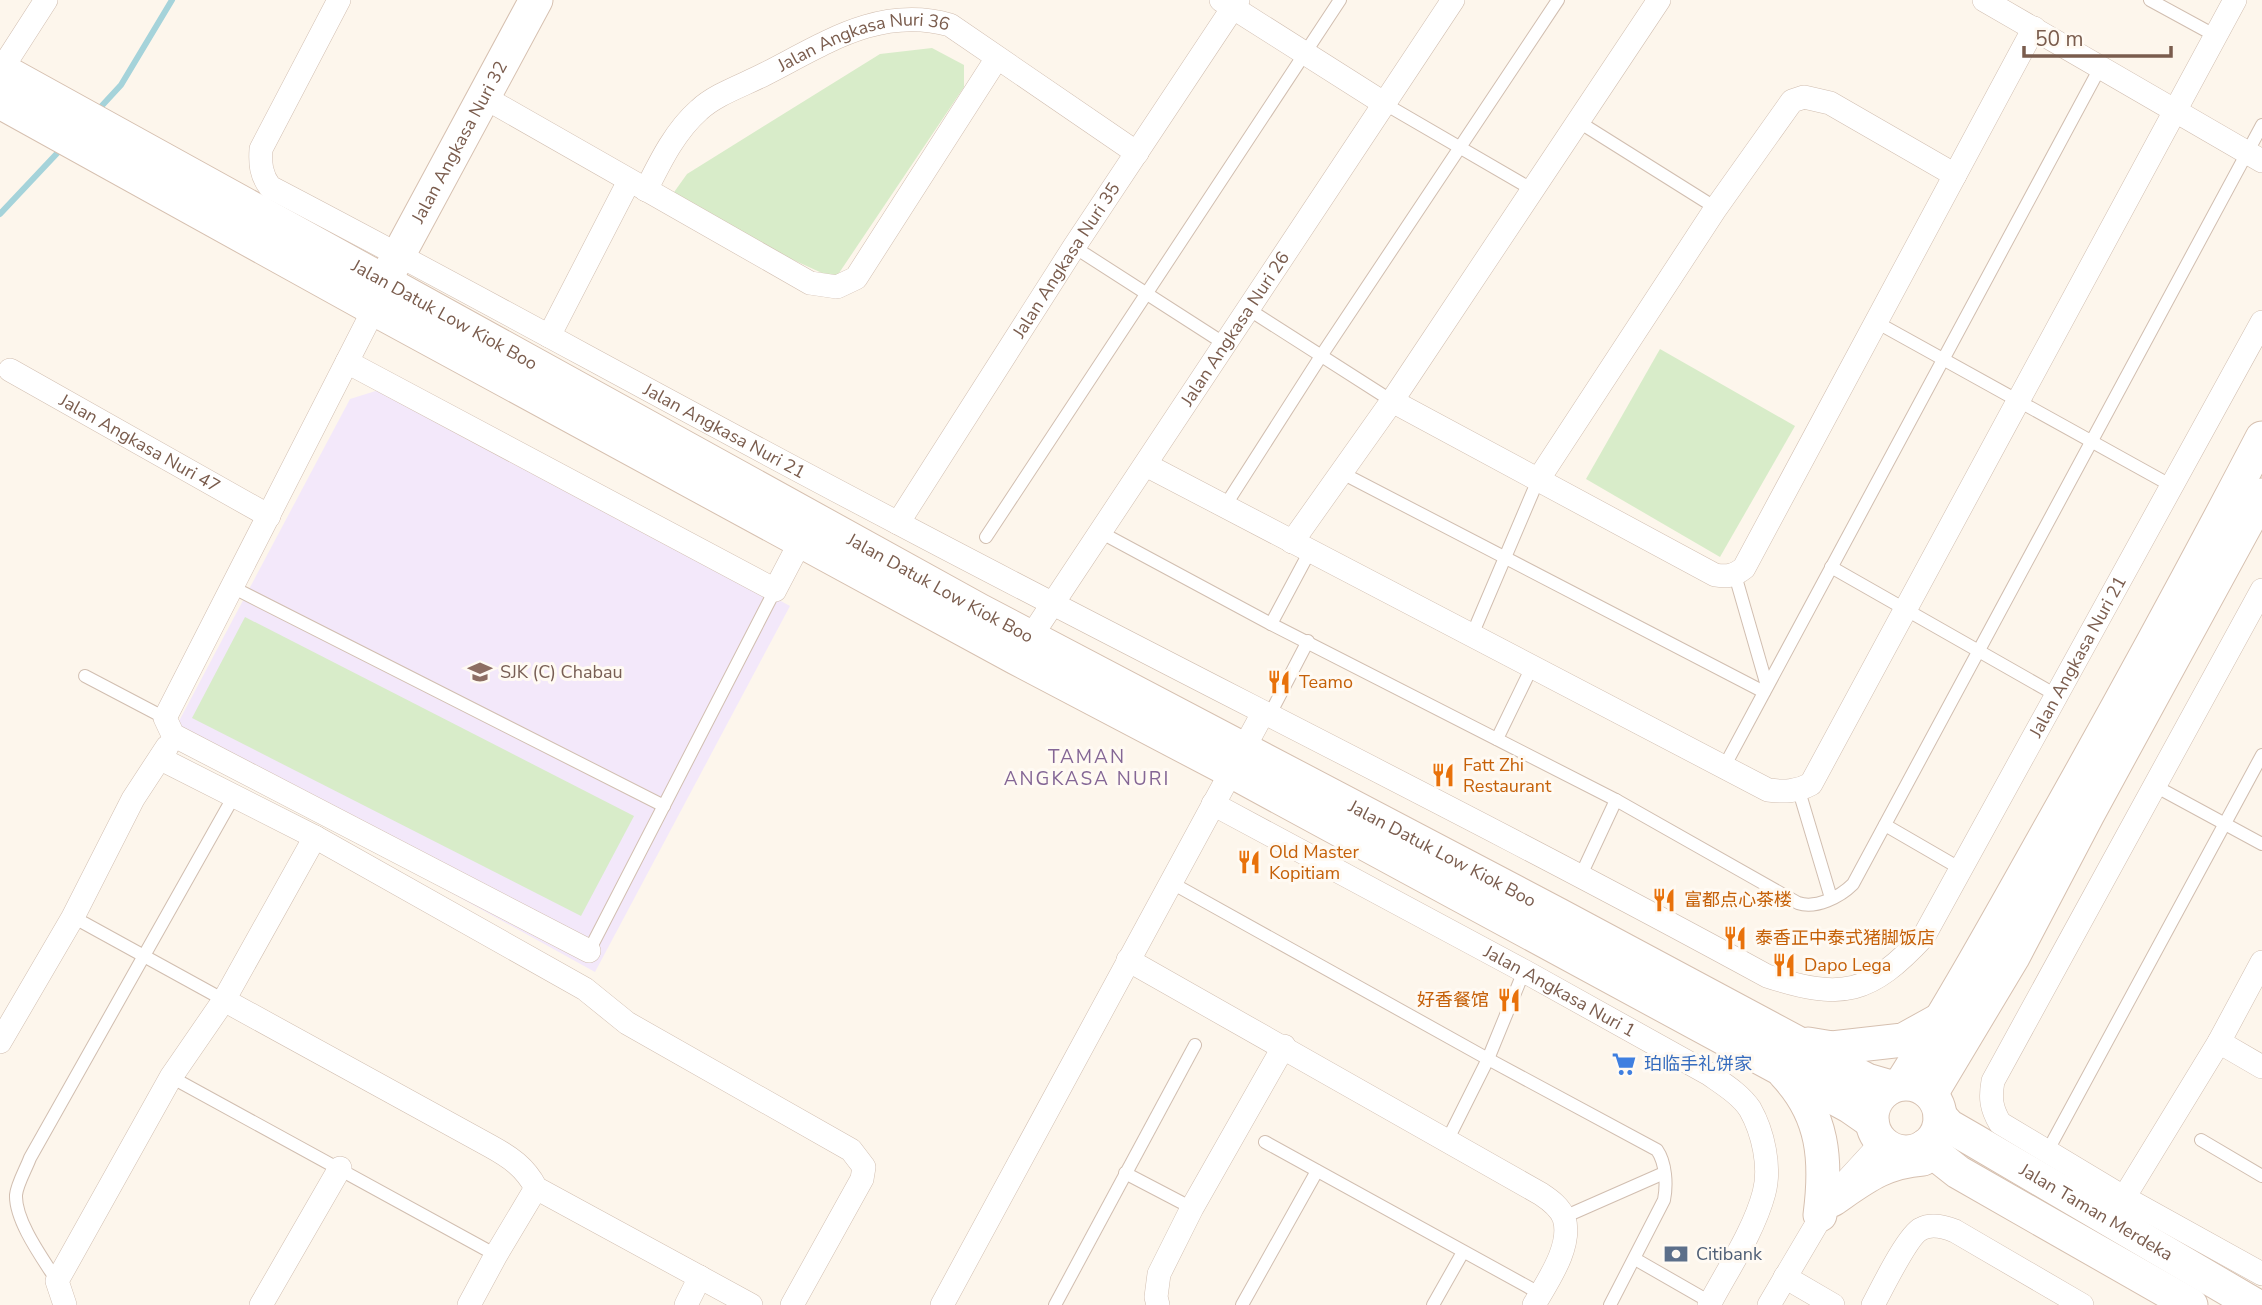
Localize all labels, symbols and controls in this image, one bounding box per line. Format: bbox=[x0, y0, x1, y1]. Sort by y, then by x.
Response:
street label: Jalan Angkasa Nuri 36 bbox=[772, 7, 952, 78]
scale bar bbox=[2024, 14, 2171, 58]
text: 50 m bbox=[2035, 25, 2084, 53]
street label: Jalan Angkasa Nuri 32 bbox=[406, 57, 513, 228]
street label: Jalan Angkasa Nuri 35 bbox=[1007, 178, 1125, 343]
street label: Jalan Angkasa Nuri 26 bbox=[1175, 247, 1295, 411]
street label: Jalan Datuk Low Kiok Boo bbox=[347, 253, 542, 376]
street label: Jalan Angkasa Nuri 21 bbox=[638, 377, 810, 484]
street label: Jalan Angkasa Nuri 47 bbox=[54, 388, 224, 498]
street label: Jalan Datuk Low Kiok Boo bbox=[842, 527, 1038, 648]
street label: Jalan Angkasa Nuri 21 bbox=[2023, 572, 2132, 742]
school or university icon: SJK (C) Chabau bbox=[466, 658, 494, 686]
place label: SJK (C) Chabau bbox=[500, 660, 623, 684]
restaurant icon: Teamo bbox=[1265, 668, 1293, 696]
place label: Teamo bbox=[1299, 670, 1353, 694]
district label: TAMAN ANGKASA NURI bbox=[1004, 744, 1170, 792]
place label: Fatt Zhi Restaurant bbox=[1463, 753, 1552, 798]
restaurant icon: Fatt Zhi Restaurant bbox=[1429, 761, 1457, 789]
street label: Jalan Datuk Low Kiok Boo bbox=[1343, 794, 1540, 913]
place label: Old Master Kopitiam bbox=[1269, 840, 1359, 885]
restaurant icon: Old Master Kopitiam bbox=[1235, 848, 1263, 876]
restaurant icon: 富都点心茶楼 bbox=[1650, 886, 1678, 914]
place label: 富都点心茶楼 bbox=[1684, 888, 1792, 912]
restaurant icon: 泰香正中泰式猪脚饭店 bbox=[1721, 924, 1749, 952]
place label: 泰香正中泰式猪脚饭店 bbox=[1755, 926, 1935, 950]
street label: Jalan Angkasa Nuri 1 bbox=[1479, 939, 1640, 1043]
restaurant icon: Dapo Lega bbox=[1770, 951, 1798, 979]
place label: Dapo Lega bbox=[1804, 953, 1891, 977]
restaurant icon: 好香餐馆 bbox=[1495, 986, 1523, 1014]
place label: 好香餐馆 bbox=[1417, 988, 1489, 1012]
supermarket icon: 珀临手礼饼家 bbox=[1610, 1050, 1638, 1078]
place label: 珀临手礼饼家 bbox=[1644, 1052, 1752, 1076]
street label: Jalan Taman Merdeka bbox=[2014, 1157, 2177, 1266]
bank icon: Citibank bbox=[1662, 1240, 1690, 1268]
place label: Citibank bbox=[1696, 1242, 1763, 1266]

